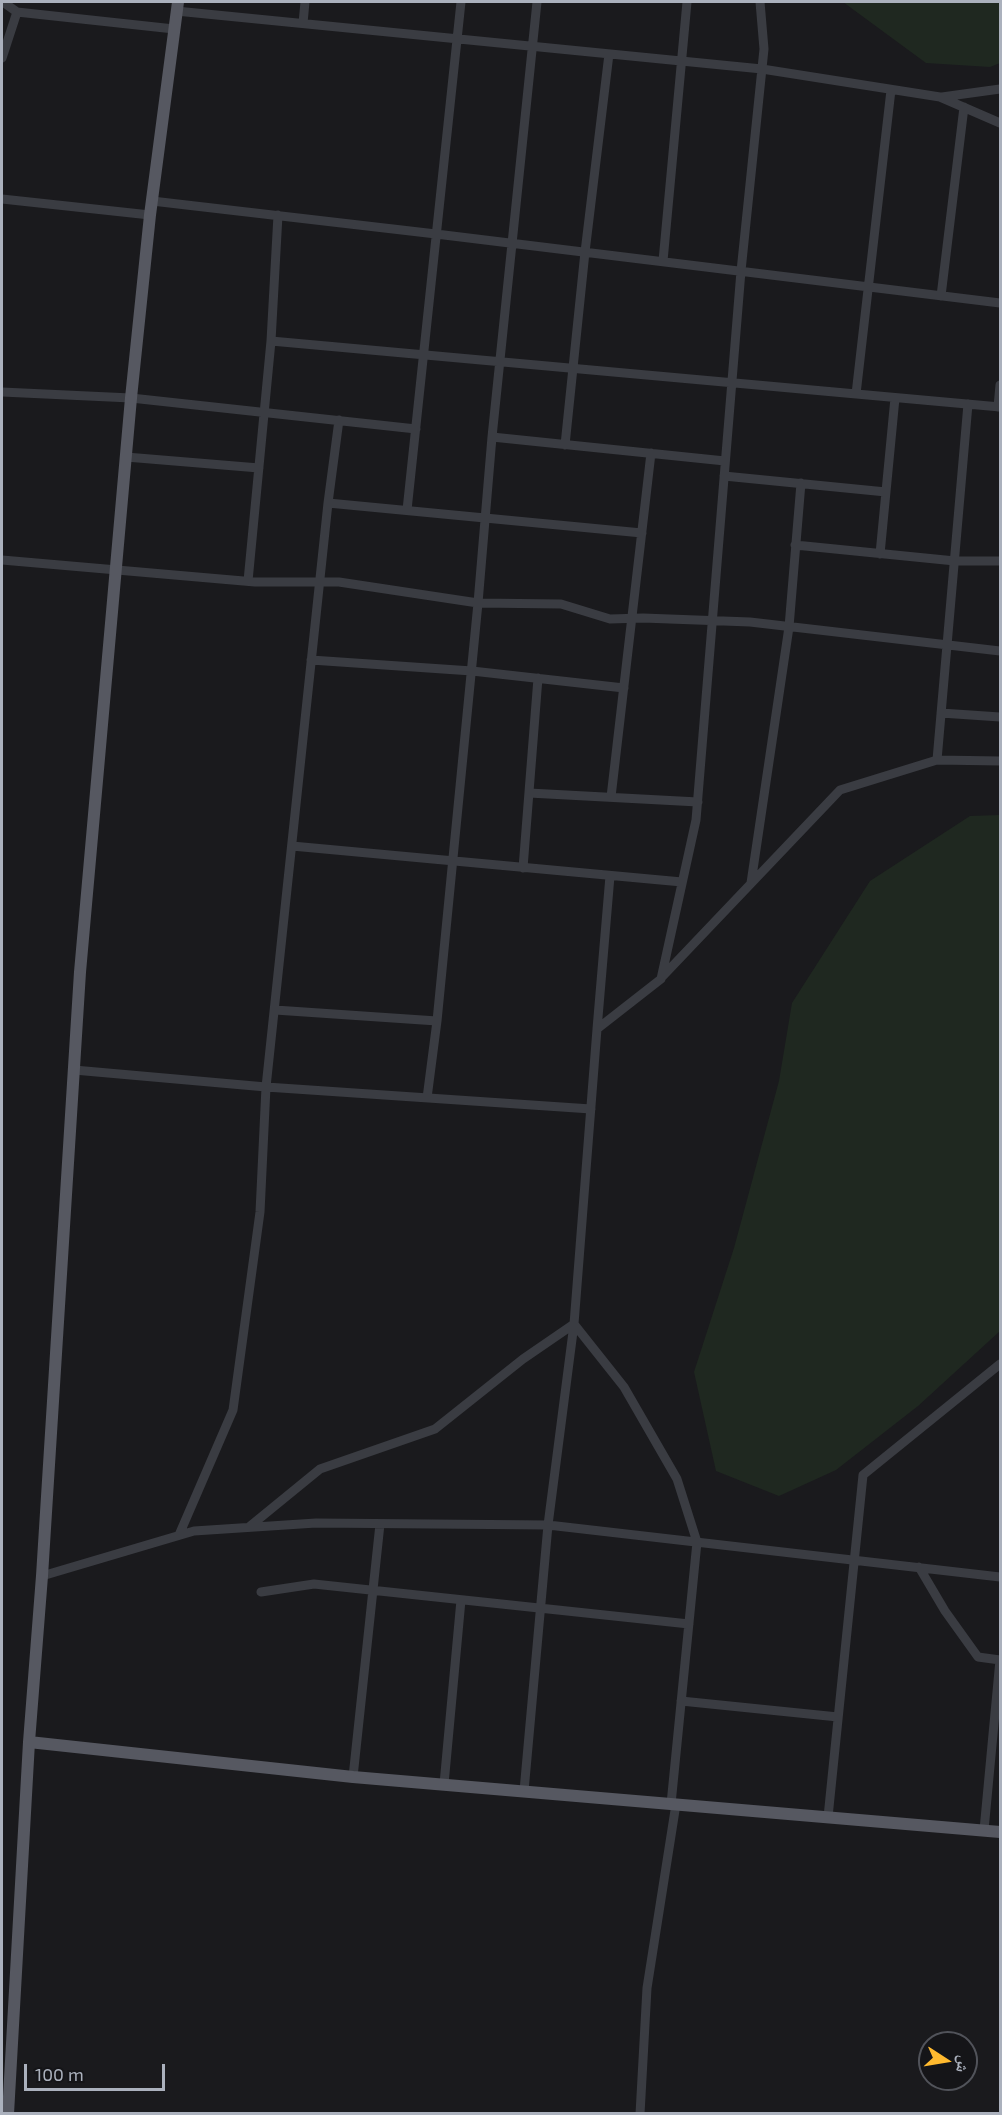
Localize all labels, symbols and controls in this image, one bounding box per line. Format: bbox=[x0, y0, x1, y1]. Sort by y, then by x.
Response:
north arrow bbox=[918, 2031, 978, 2091]
scale bar bbox=[27, 2052, 168, 2090]
text: ش bbox=[953, 2054, 975, 2075]
text: 100 m bbox=[35, 2063, 84, 2085]

